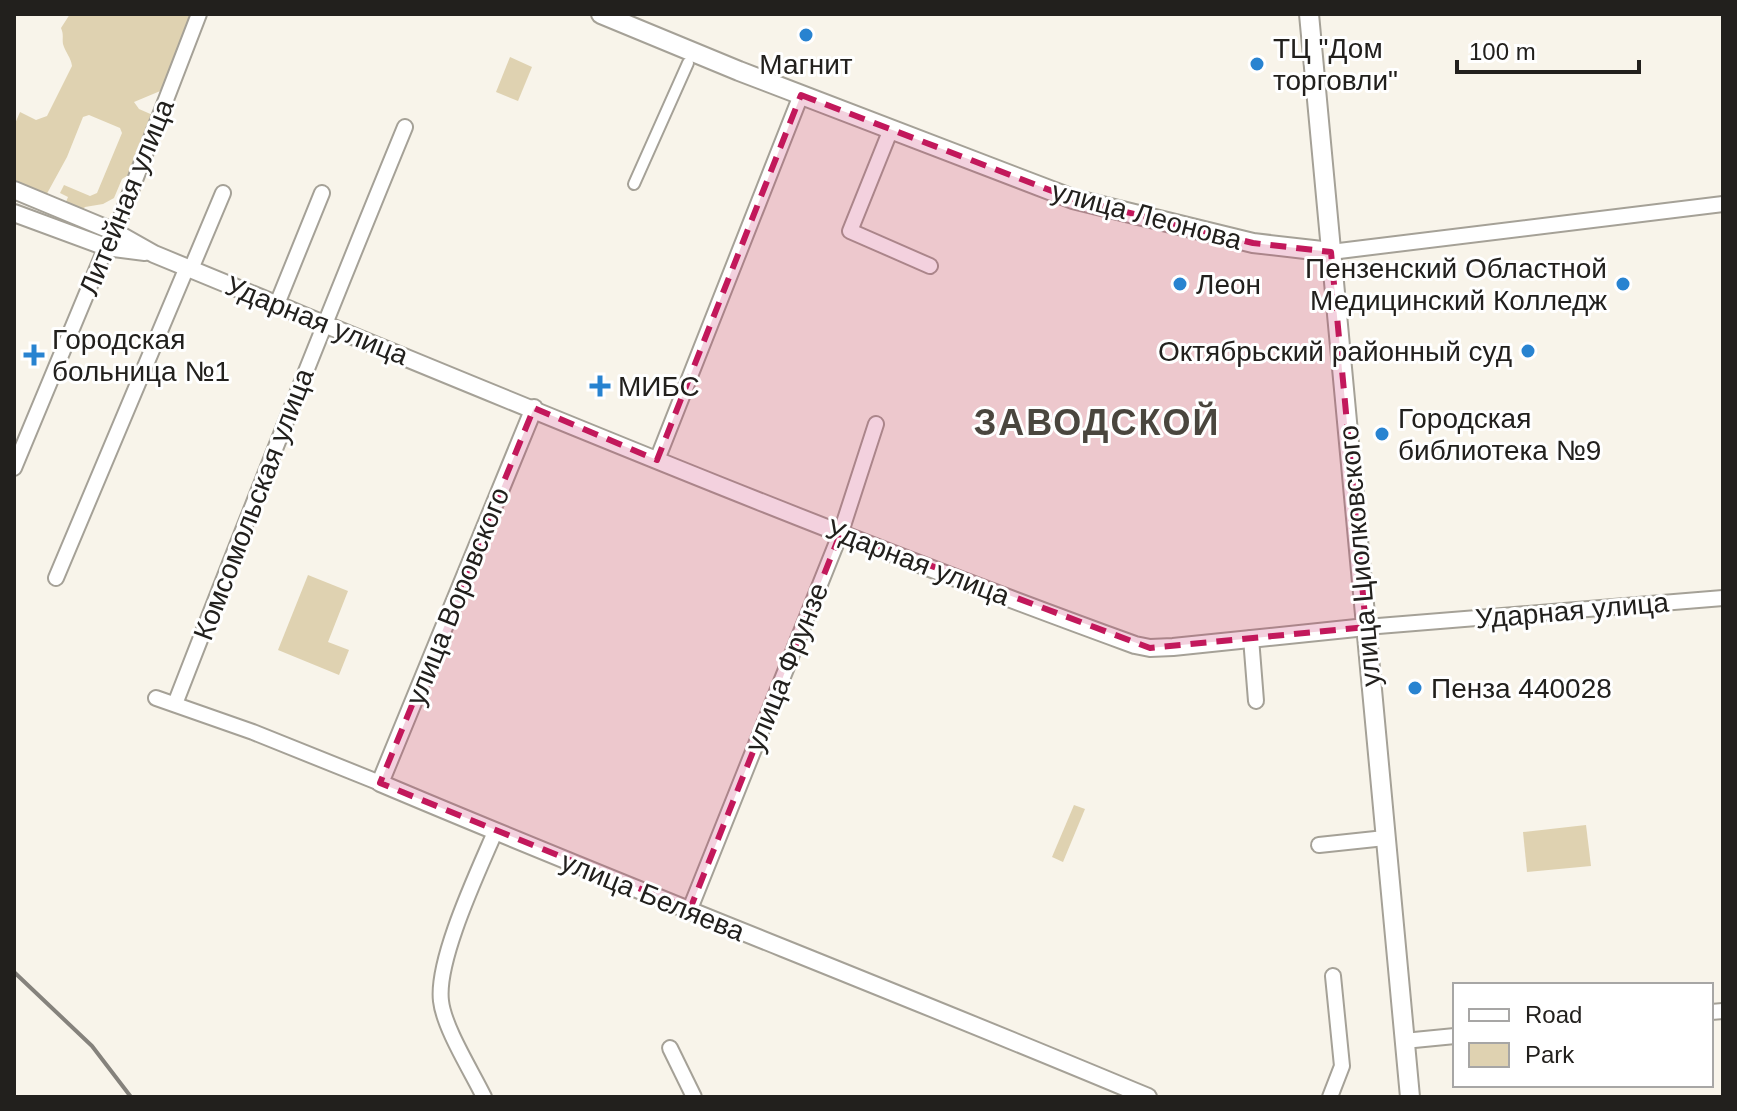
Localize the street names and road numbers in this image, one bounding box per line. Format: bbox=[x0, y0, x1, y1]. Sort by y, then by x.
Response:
street label: Литейная улица bbox=[73, 94, 180, 300]
street label: улица Леонова bbox=[1048, 175, 1246, 256]
street label: Ударная улица bbox=[221, 270, 413, 371]
street label: Комсомольская улица bbox=[187, 364, 320, 644]
street label: улица Циолковского bbox=[1333, 424, 1386, 688]
street label: улица Воровского bbox=[400, 483, 515, 710]
street label: Ударная улица bbox=[822, 513, 1014, 612]
street label: улица Фрунзе bbox=[739, 578, 834, 756]
street label: Ударная улица bbox=[1474, 587, 1670, 634]
street label: улица Беляева bbox=[557, 846, 749, 948]

